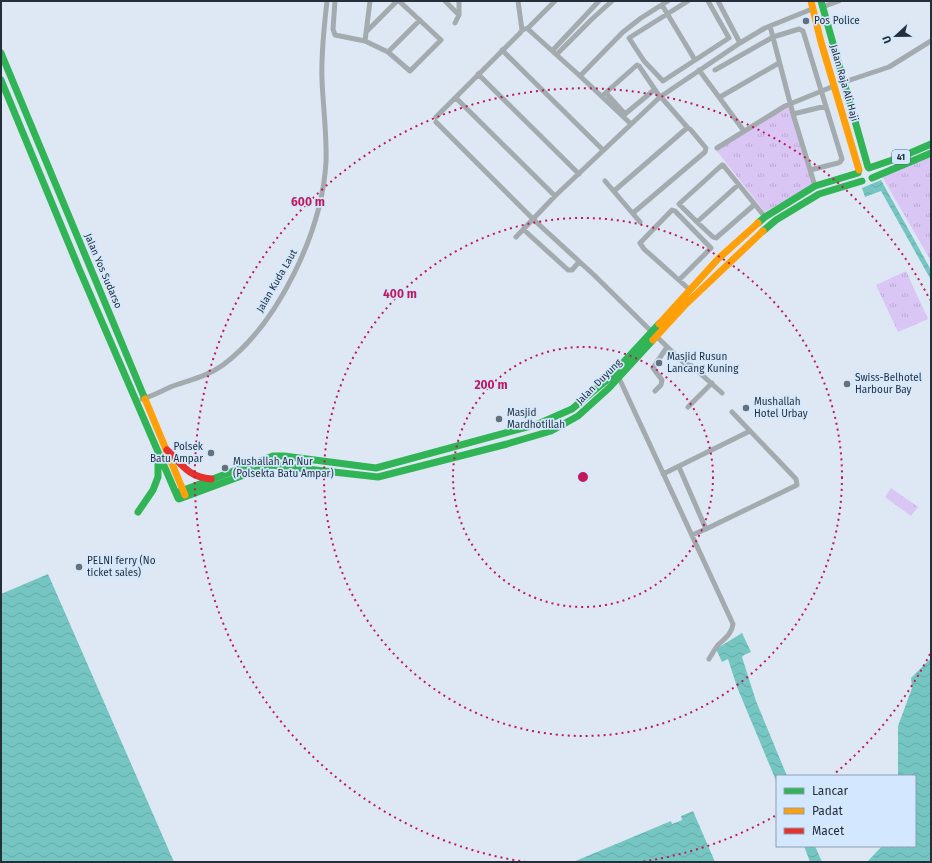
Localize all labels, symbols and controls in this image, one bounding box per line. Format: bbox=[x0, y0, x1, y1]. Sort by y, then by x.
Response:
place label: Pos Police bbox=[814, 15, 860, 27]
marker: Pos Police bbox=[801, 16, 811, 26]
north arrow bbox=[876, 16, 916, 56]
text: U bbox=[880, 34, 895, 45]
street label: Jalan Raja Ali Haji bbox=[827, 43, 861, 123]
road number: 41 bbox=[892, 150, 910, 164]
text: 600 m bbox=[291, 195, 325, 209]
street label: Jalan Yos Sudarso bbox=[82, 232, 124, 310]
street label: Jalan Kuda Laut bbox=[254, 247, 300, 315]
text: 400 m bbox=[383, 287, 417, 301]
place label: Masjid Rusun Lancang Kuning bbox=[667, 351, 739, 375]
street label: Jalan Duyung bbox=[574, 356, 625, 407]
marker: Masjid Rusun Lancang Kuning bbox=[654, 358, 664, 368]
place label: Swiss-Belhotel Harbour Bay bbox=[855, 372, 922, 396]
text: 200 m bbox=[474, 378, 508, 392]
marker: Swiss-Belhotel Harbour Bay bbox=[842, 379, 852, 389]
place label: Mushallah Hotel Urbay bbox=[754, 396, 808, 420]
marker: Mushallah Hotel Urbay bbox=[741, 403, 751, 413]
place label: Masjid Mardhotillah bbox=[507, 407, 565, 431]
marker: Masjid Mardhotillah bbox=[494, 414, 504, 424]
place label: Polsek Batu Ampar bbox=[150, 441, 204, 465]
marker: Polsek Batu Ampar bbox=[206, 448, 216, 458]
place label: Mushallah An Nur (Polsekta Batu Ampar) bbox=[233, 456, 334, 480]
marker: Mushallah An Nur (Polsekta Batu Ampar) bbox=[220, 463, 230, 473]
centre of rings bbox=[576, 470, 590, 484]
place label: PELNI ferry (No ticket sales) bbox=[87, 554, 156, 579]
marker: PELNI ferry (No ticket sales) bbox=[74, 562, 84, 572]
legend bbox=[776, 775, 916, 847]
text: Lancar bbox=[812, 784, 849, 798]
text: Padat bbox=[812, 804, 844, 818]
text: Macet bbox=[812, 824, 845, 838]

